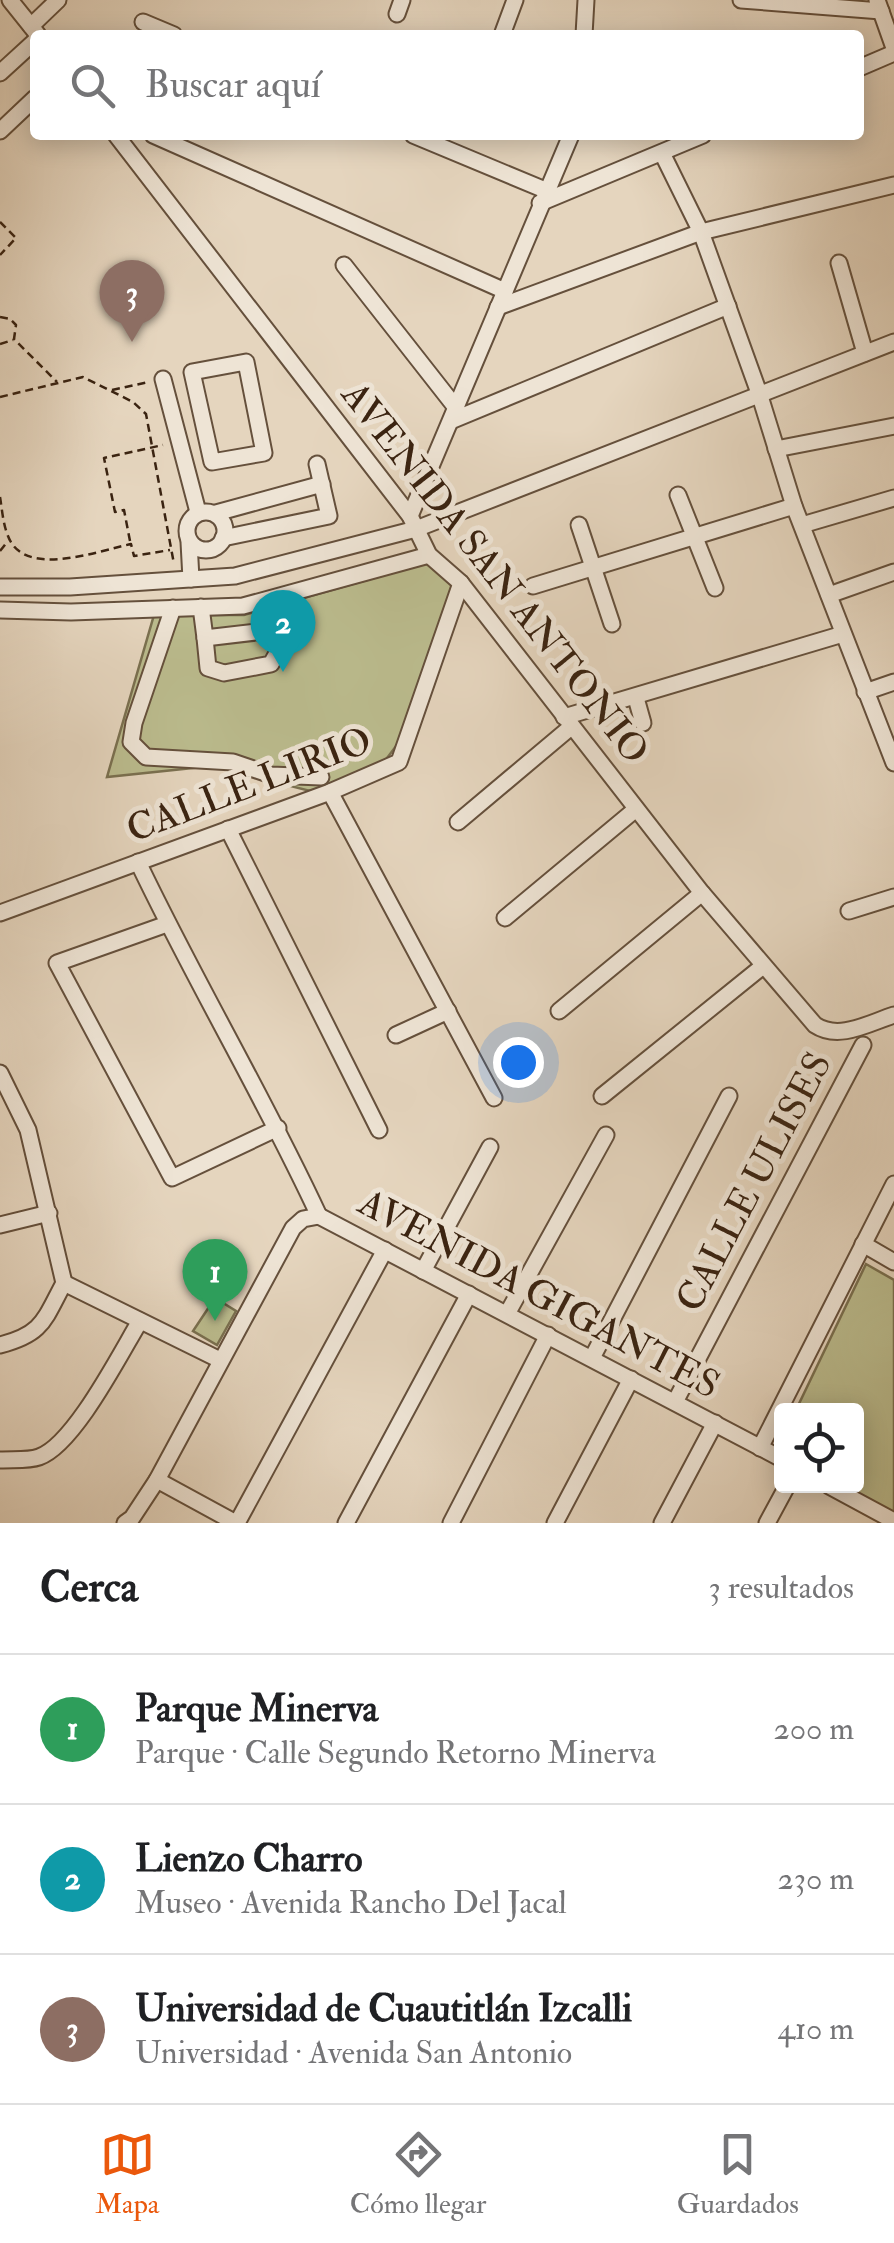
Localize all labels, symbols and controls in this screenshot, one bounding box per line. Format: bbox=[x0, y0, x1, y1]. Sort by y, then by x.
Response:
search box bbox=[30, 30, 864, 140]
icon: search bbox=[65, 58, 120, 113]
text: Buscar aquí bbox=[145, 61, 321, 109]
pin: 3 bbox=[100, 260, 164, 342]
street label: AVENIDA SAN ANTONIO bbox=[330, 371, 659, 774]
pin: 2 bbox=[250, 590, 316, 672]
street label: CALLE LIRIO bbox=[120, 716, 378, 854]
your location bbox=[493, 1037, 544, 1088]
street label: CALLE ULISES bbox=[665, 1044, 843, 1320]
street label: AVENIDA GIGANTES bbox=[349, 1178, 728, 1410]
pin: 1 bbox=[182, 1238, 248, 1321]
map controls bbox=[774, 1403, 864, 1493]
button: locate bbox=[774, 1403, 864, 1493]
text: Cerca bbox=[40, 1562, 138, 1614]
text: 3 resultados bbox=[709, 1568, 854, 1608]
text: Parque Minerva bbox=[135, 1685, 378, 1733]
text: 1 bbox=[67, 1709, 78, 1749]
text: 200 m bbox=[773, 1709, 854, 1749]
text: Parque · Calle Segundo Retorno Minerva bbox=[135, 1733, 656, 1773]
text: Lienzo Charro bbox=[135, 1835, 363, 1883]
text: 2 bbox=[64, 1859, 81, 1899]
text: 230 m bbox=[778, 1859, 854, 1899]
text: Museo · Avenida Rancho Del Jacal bbox=[135, 1883, 567, 1923]
text: Universidad de Cuautitlán Izcalli bbox=[135, 1985, 632, 2033]
text: 3 bbox=[66, 2009, 79, 2049]
text: 410 m bbox=[778, 2009, 854, 2049]
text: Universidad · Avenida San Antonio bbox=[135, 2033, 572, 2073]
tab: Mapa bbox=[95, 2127, 159, 2222]
tab: Cómo llegar bbox=[350, 2127, 486, 2222]
tab: Guardados bbox=[677, 2127, 799, 2222]

